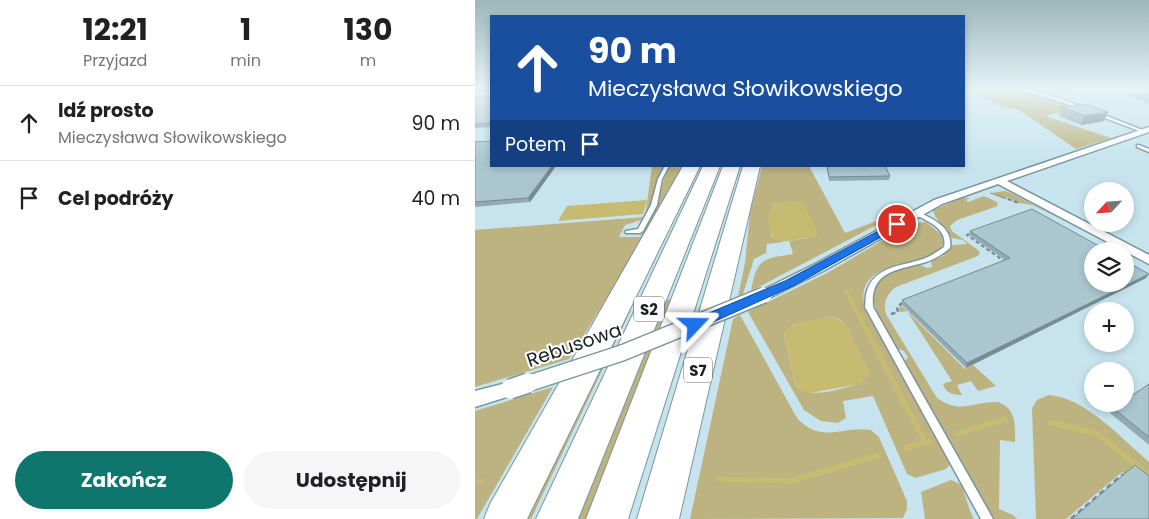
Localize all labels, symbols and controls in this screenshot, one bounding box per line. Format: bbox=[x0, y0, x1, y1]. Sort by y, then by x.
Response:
text: 12:21 bbox=[83, 8, 148, 51]
text: 1 bbox=[240, 8, 251, 51]
text: 130 bbox=[344, 8, 393, 51]
text: 90 m bbox=[588, 26, 677, 75]
icon: ahead bbox=[505, 35, 570, 100]
text: Przyjazd bbox=[83, 49, 147, 72]
text: min bbox=[230, 49, 261, 72]
text: m bbox=[360, 49, 376, 72]
text: Mieczysława Słowikowskiego bbox=[588, 73, 903, 104]
text: Idź prosto bbox=[58, 97, 154, 124]
icon: ahead bbox=[15, 109, 43, 137]
text: 90 m bbox=[411, 110, 460, 137]
text: Mieczysława Słowikowskiego bbox=[58, 126, 287, 149]
icon: arrive bbox=[576, 130, 604, 158]
text: Potem bbox=[505, 131, 566, 158]
north arrow bbox=[1084, 182, 1134, 232]
map controls bbox=[1084, 182, 1134, 412]
icon: arrive bbox=[15, 184, 43, 212]
text: Cel podróży bbox=[58, 185, 173, 212]
text: 40 m bbox=[411, 185, 460, 212]
pin bbox=[876, 203, 918, 245]
icon: arrive bbox=[883, 210, 911, 238]
button: layers bbox=[1084, 242, 1134, 292]
road number: S2 bbox=[634, 296, 664, 322]
position arrow bbox=[668, 298, 720, 350]
button: + bbox=[1084, 302, 1134, 352]
street label: Rebusowa bbox=[523, 316, 625, 374]
road number: S7 bbox=[684, 358, 712, 382]
button: − bbox=[1084, 362, 1134, 412]
button: Zakończ bbox=[15, 451, 233, 509]
button: Udostępnij bbox=[243, 451, 460, 509]

